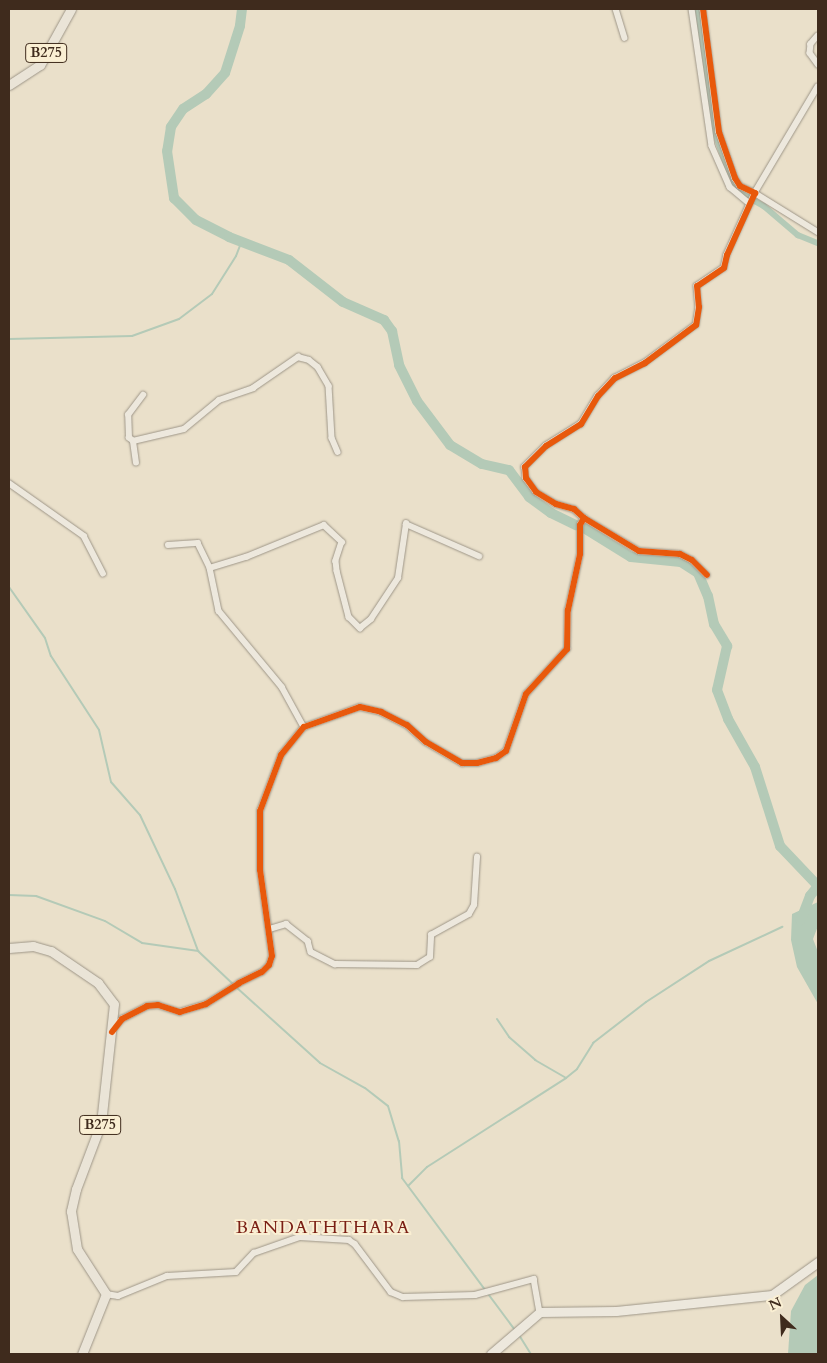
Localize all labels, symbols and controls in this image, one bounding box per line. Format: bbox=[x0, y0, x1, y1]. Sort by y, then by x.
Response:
road number: B275 bbox=[25, 42, 67, 64]
road number: B275 bbox=[79, 1114, 121, 1136]
district label: BANDATHTHARA bbox=[234, 1217, 412, 1239]
north arrow bbox=[757, 1293, 807, 1343]
text: N bbox=[766, 1293, 785, 1315]

